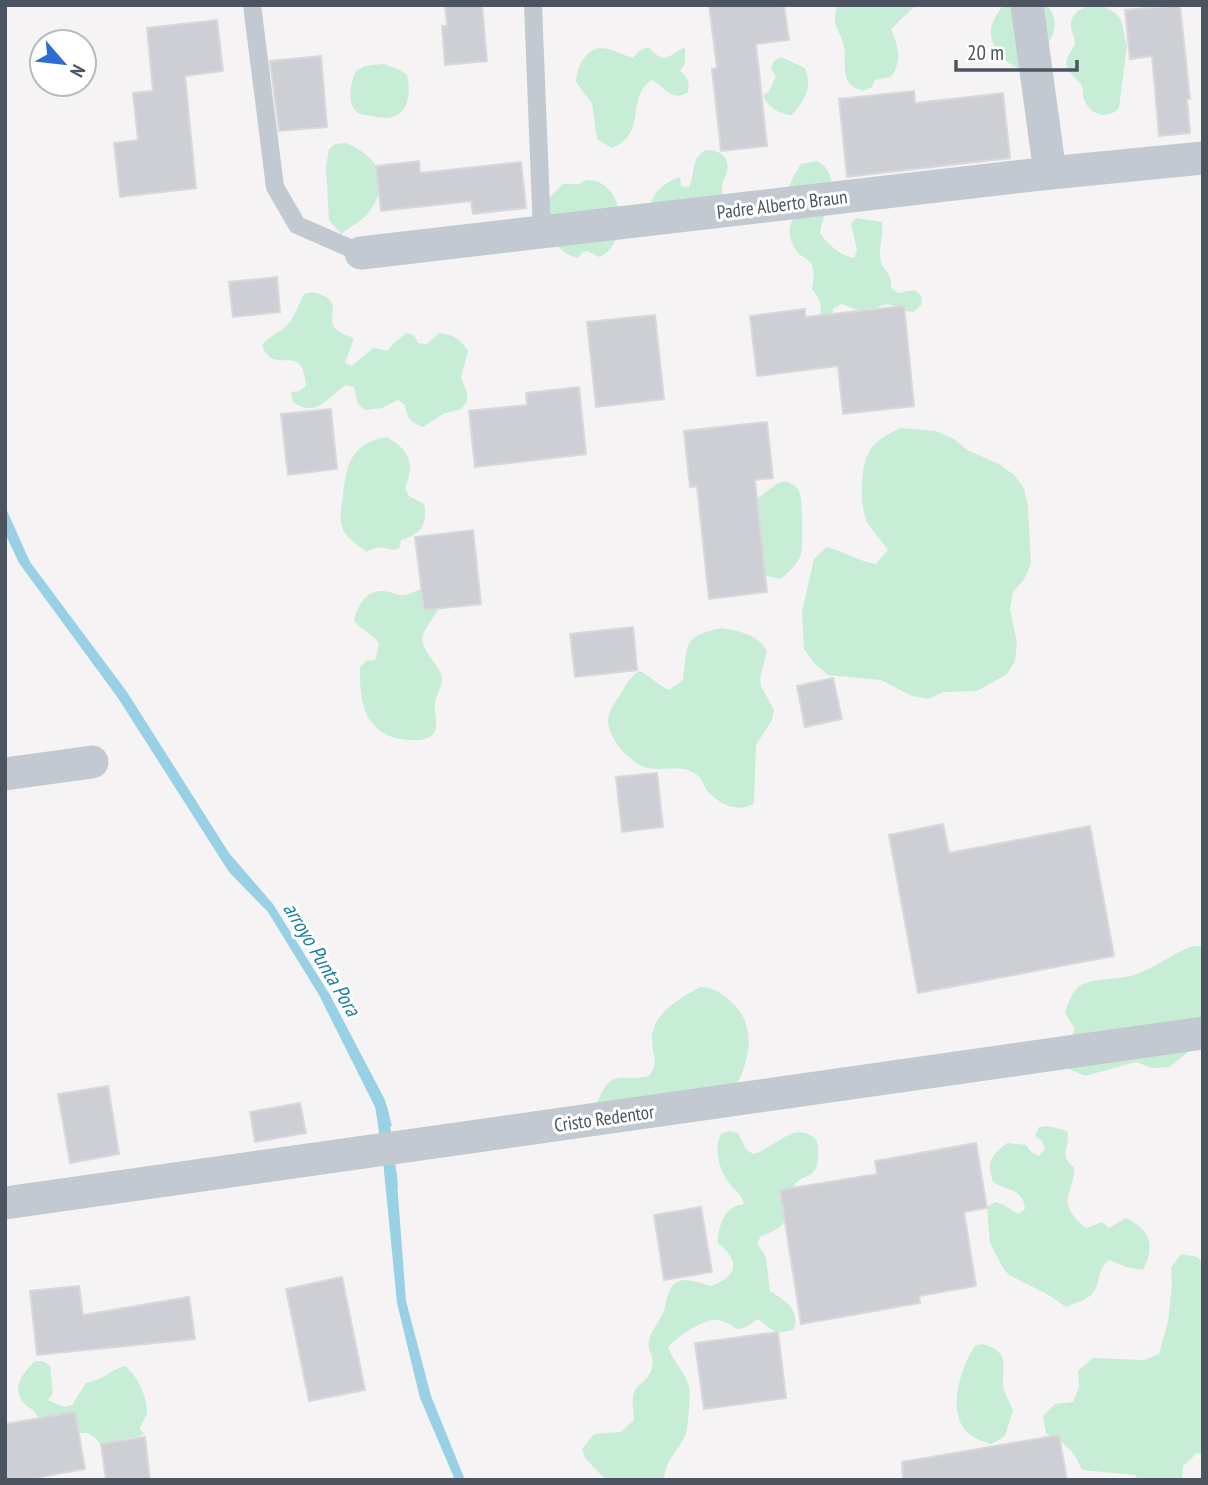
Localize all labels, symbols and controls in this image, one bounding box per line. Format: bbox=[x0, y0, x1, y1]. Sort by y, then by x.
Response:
north arrow bbox=[28, 28, 98, 98]
scale bar bbox=[956, 28, 1077, 72]
text: 20 m bbox=[967, 39, 1004, 66]
text: N bbox=[65, 61, 91, 81]
street label: Padre Alberto Braun bbox=[715, 184, 849, 224]
water label: arroyo Punta Pora bbox=[277, 897, 367, 1022]
street label: Cristo Redentor bbox=[552, 1099, 656, 1137]

